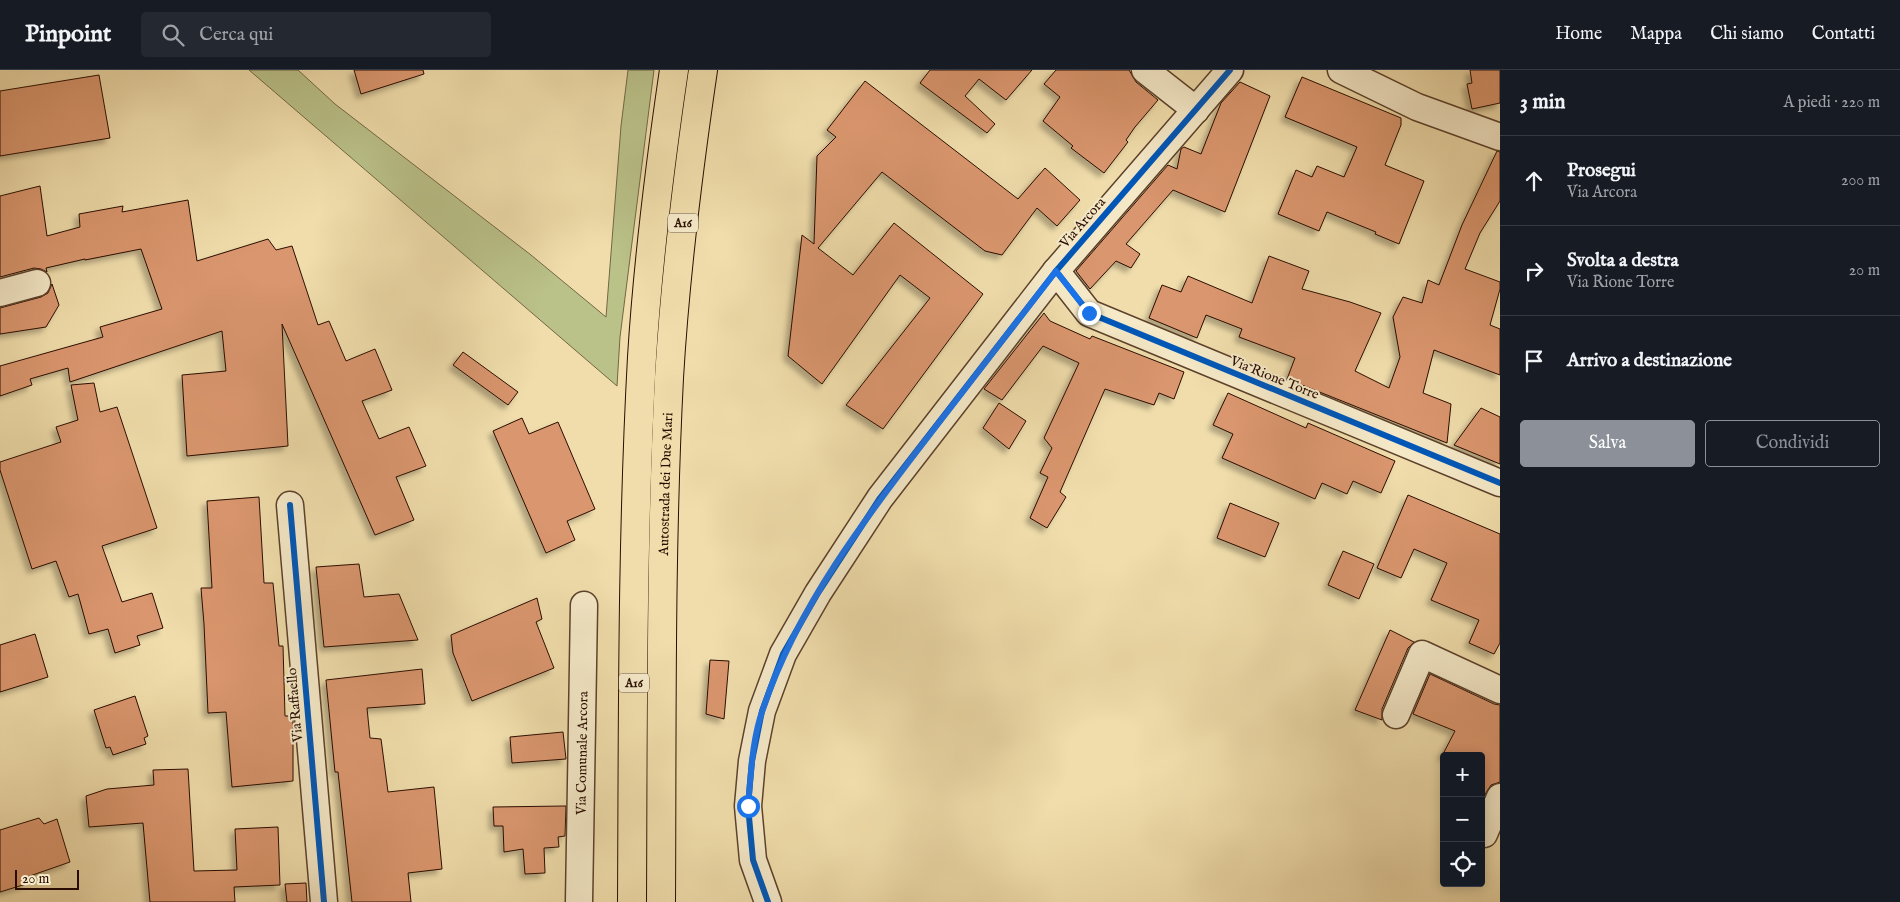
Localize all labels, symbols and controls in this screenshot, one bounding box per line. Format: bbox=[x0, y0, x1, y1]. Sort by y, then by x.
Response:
search box bbox=[141, 12, 491, 57]
text: Pinpoint bbox=[25, 19, 111, 50]
icon: search bbox=[159, 21, 187, 49]
text: Cerca qui bbox=[199, 23, 273, 47]
text: Home bbox=[1555, 23, 1602, 46]
text: Mappa bbox=[1630, 23, 1682, 46]
text: Chi siamo bbox=[1710, 23, 1784, 46]
text: Contatti bbox=[1812, 23, 1875, 46]
text: 3 min bbox=[1520, 89, 1565, 116]
text: A piedi · 220 m bbox=[1783, 93, 1880, 113]
text: Prosegui bbox=[1567, 159, 1636, 183]
icon: ahead bbox=[1520, 167, 1548, 195]
text: 200 m bbox=[1841, 171, 1880, 191]
text: Via Arcora bbox=[1567, 183, 1637, 203]
street label: Via Arcora bbox=[1055, 193, 1110, 252]
road number: A16 bbox=[668, 214, 698, 232]
text: Svolta a destra bbox=[1567, 249, 1679, 273]
icon: right bbox=[1520, 257, 1548, 285]
text: 20 m bbox=[1849, 261, 1880, 281]
text: Via Rione Torre bbox=[1567, 273, 1674, 293]
route end bbox=[1078, 302, 1101, 325]
icon: arrive bbox=[1520, 347, 1548, 375]
text: Arrivo a destinazione bbox=[1567, 349, 1732, 373]
street label: Via Rione Torre bbox=[1227, 352, 1322, 404]
street label: Autostrada dei Due Mari bbox=[655, 412, 677, 557]
button: Salva bbox=[1520, 420, 1695, 467]
button: Condividi bbox=[1705, 420, 1880, 467]
street label: Via Raffaello bbox=[283, 667, 307, 744]
road number: A16 bbox=[619, 674, 649, 692]
street label: Via Comunale Arcora bbox=[572, 690, 593, 816]
map controls bbox=[1440, 752, 1485, 887]
button: + bbox=[1440, 752, 1485, 797]
route start bbox=[737, 795, 760, 818]
button: − bbox=[1440, 797, 1485, 842]
button: locate bbox=[1440, 842, 1485, 887]
scale bar bbox=[15, 867, 79, 890]
text: 20 m bbox=[22, 870, 49, 888]

